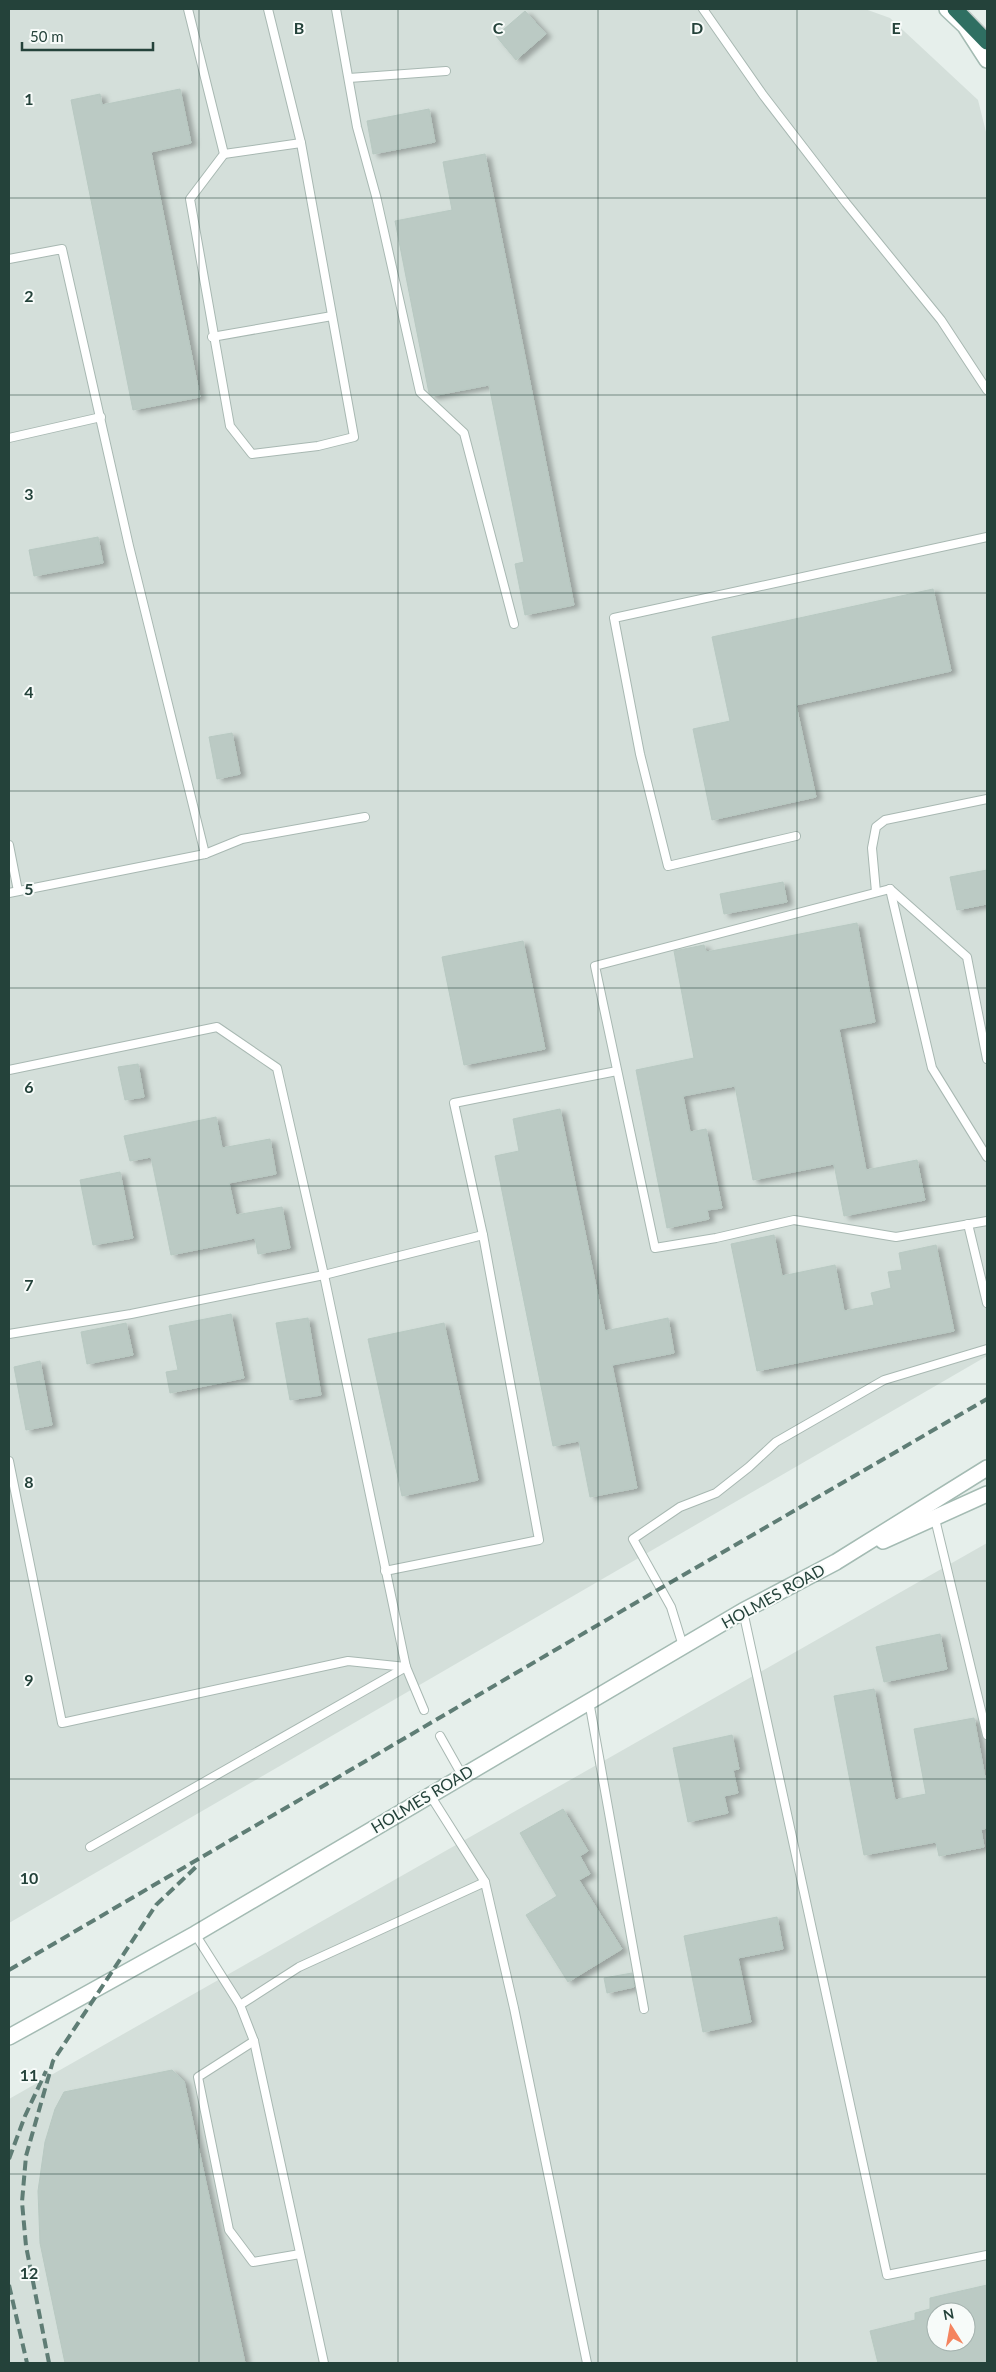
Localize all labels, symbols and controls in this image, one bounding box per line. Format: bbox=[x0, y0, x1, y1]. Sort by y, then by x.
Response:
text: B bbox=[294, 18, 304, 37]
text: C bbox=[493, 18, 504, 37]
text: D bbox=[691, 18, 703, 37]
text: E bbox=[891, 18, 901, 37]
scale bar bbox=[22, 20, 154, 52]
text: 50 m bbox=[30, 27, 64, 45]
text: 1 bbox=[24, 89, 34, 108]
text: 2 bbox=[24, 286, 34, 305]
text: 3 bbox=[24, 484, 34, 503]
text: 4 bbox=[24, 682, 34, 701]
text: 5 bbox=[24, 879, 34, 898]
text: 6 bbox=[24, 1077, 34, 1096]
text: 7 bbox=[24, 1275, 34, 1294]
text: 8 bbox=[24, 1472, 34, 1491]
street label: HOLMES ROAD bbox=[718, 1559, 828, 1632]
text: 9 bbox=[24, 1670, 34, 1689]
street label: HOLMES ROAD bbox=[367, 1761, 476, 1836]
text: 10 bbox=[20, 1868, 38, 1887]
text: 11 bbox=[20, 2065, 38, 2084]
text: 12 bbox=[20, 2263, 38, 2282]
north arrow bbox=[926, 2302, 976, 2352]
text: N bbox=[942, 2304, 955, 2323]

